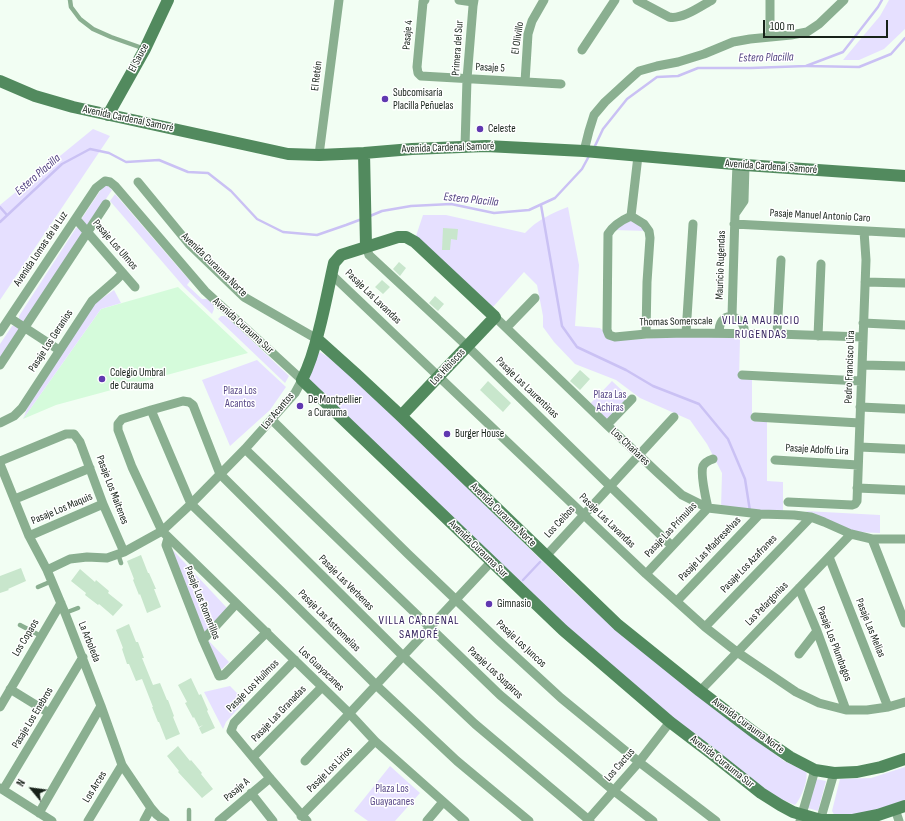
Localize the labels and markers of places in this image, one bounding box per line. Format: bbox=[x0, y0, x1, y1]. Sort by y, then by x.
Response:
place label: Subcomisaría Placilla Peñuelas bbox=[393, 86, 453, 112]
marker: Subcomisaría Placilla Peñuelas bbox=[380, 94, 390, 104]
place label: Celeste bbox=[488, 122, 516, 136]
marker: Celeste bbox=[475, 124, 485, 134]
place label: Colegio Umbral de Curauma bbox=[110, 366, 165, 392]
marker: Colegio Umbral de Curauma bbox=[97, 374, 107, 384]
place label: De Montpellier a Curauma bbox=[308, 393, 362, 419]
marker: De Montpellier a Curauma bbox=[295, 401, 305, 411]
place label: Burger House bbox=[455, 427, 504, 441]
marker: Burger House bbox=[442, 429, 452, 439]
place label: Gimnasio bbox=[497, 597, 531, 611]
marker: Gimnasio bbox=[484, 599, 494, 609]

